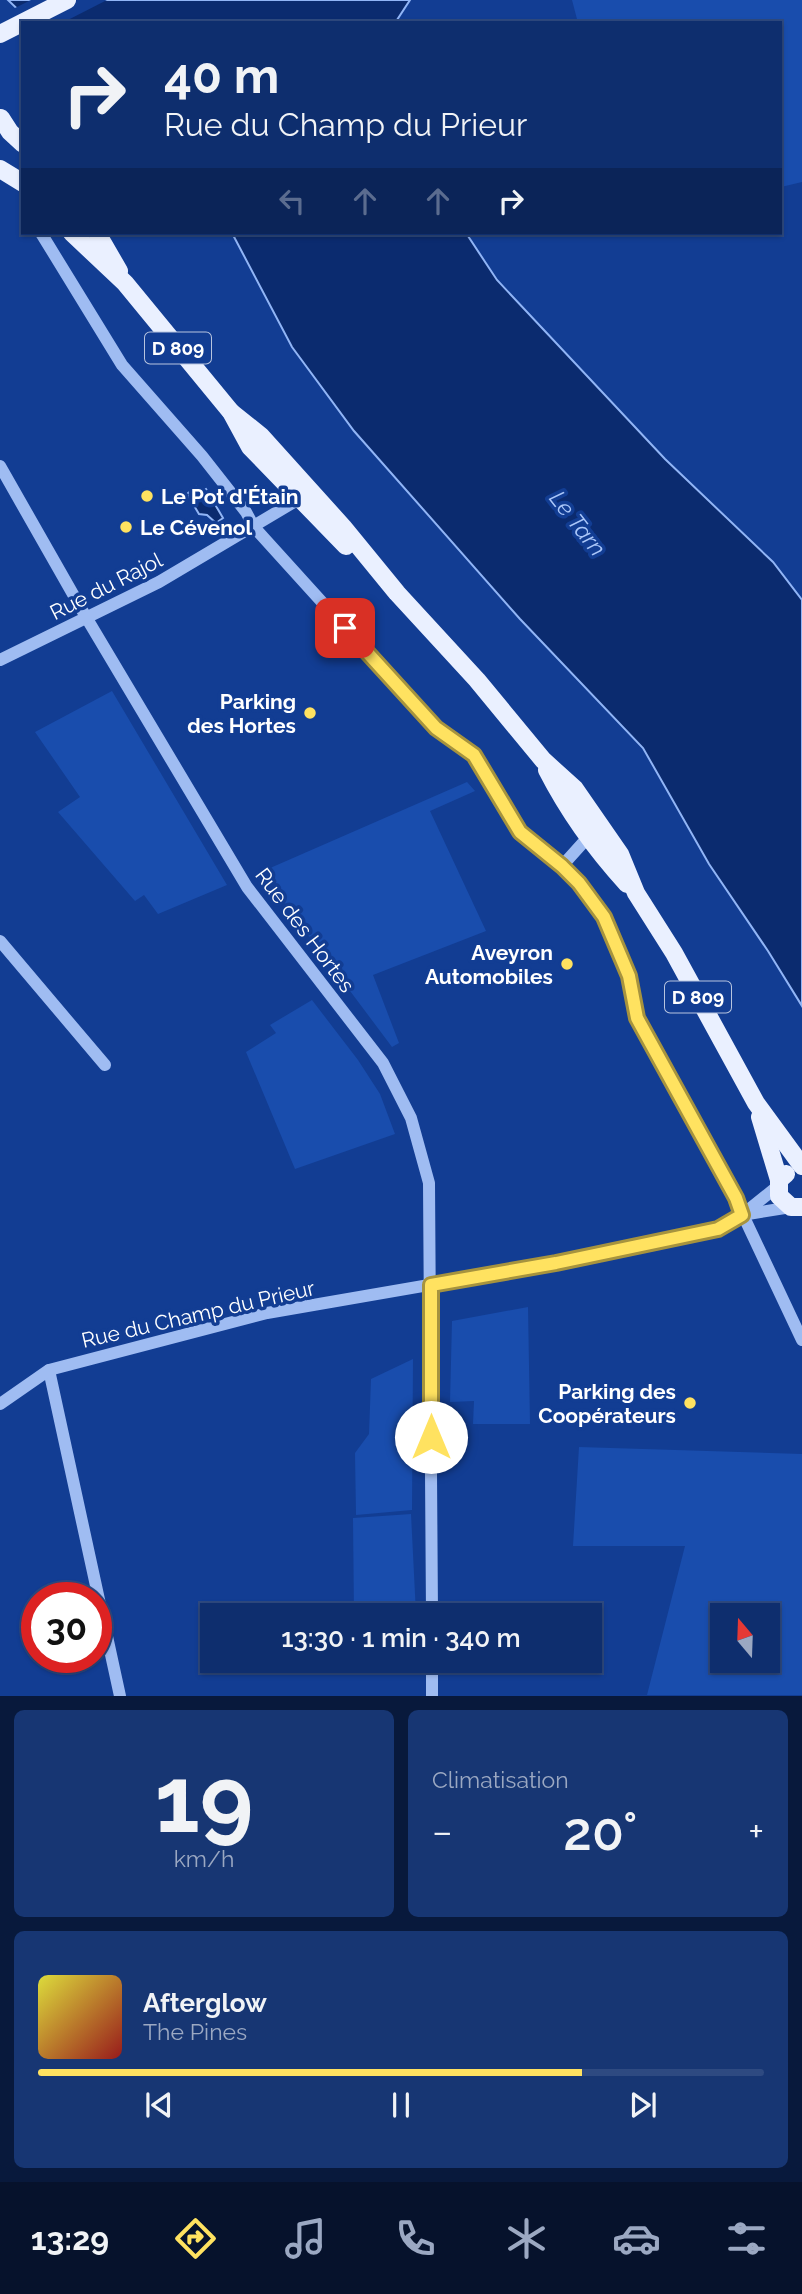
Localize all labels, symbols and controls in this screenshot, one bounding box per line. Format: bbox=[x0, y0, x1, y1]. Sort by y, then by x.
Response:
text: 40 m bbox=[164, 47, 279, 104]
icon: right bbox=[49, 49, 140, 140]
text: Rue du Champ du Prieur bbox=[164, 106, 527, 143]
icon: left bbox=[273, 182, 311, 220]
icon: ahead bbox=[346, 182, 384, 220]
icon: ahead bbox=[419, 182, 457, 220]
icon: right bbox=[492, 182, 530, 220]
road number: D 809 bbox=[145, 332, 211, 364]
place label: Le Pot d'Étain bbox=[161, 484, 298, 509]
water label: Le Tarn bbox=[544, 485, 612, 561]
marker: Le Pot d'Étain bbox=[139, 488, 155, 504]
place label: Le Cévenol bbox=[140, 515, 253, 540]
marker: Le Cévenol bbox=[118, 519, 134, 535]
street label: Rue du Rajol bbox=[46, 547, 167, 625]
pin bbox=[315, 598, 375, 658]
icon: arrive bbox=[326, 609, 364, 647]
place label: Parking des Hortes bbox=[187, 689, 296, 738]
marker: Parking des Hortes bbox=[302, 705, 318, 721]
street label: Rue des Hortes bbox=[250, 863, 360, 997]
place label: Aveyron Automobiles bbox=[425, 940, 553, 989]
marker: Aveyron Automobiles bbox=[559, 956, 575, 972]
road number: D 809 bbox=[665, 981, 731, 1012]
street label: Rue du Champ du Prieur bbox=[79, 1275, 318, 1353]
place label: Parking des Coopérateurs bbox=[538, 1379, 676, 1428]
marker: Parking des Coopérateurs bbox=[682, 1395, 698, 1411]
position arrow bbox=[394, 1400, 468, 1474]
speed limit sign: 30 bbox=[21, 1582, 112, 1673]
north arrow bbox=[710, 1603, 780, 1673]
map controls bbox=[710, 1603, 780, 1673]
text: 13:30 · 1 min · 340 m bbox=[281, 1623, 521, 1653]
text: 19 bbox=[155, 1746, 253, 1853]
text: Climatisation bbox=[432, 1766, 569, 1793]
text: 20° bbox=[563, 1801, 637, 1862]
text: − bbox=[432, 1809, 452, 1854]
text: + bbox=[748, 1809, 764, 1854]
text: km/h bbox=[174, 1845, 234, 1872]
text: Afterglow bbox=[143, 1988, 267, 2018]
text: The Pines bbox=[143, 2018, 247, 2045]
icon: previous bbox=[140, 2086, 178, 2124]
icon: pause bbox=[382, 2086, 420, 2124]
icon: next bbox=[624, 2086, 662, 2124]
icon: directions bbox=[171, 2214, 220, 2263]
icon: music bbox=[281, 2214, 330, 2263]
icon: phone bbox=[391, 2214, 440, 2263]
icon: climate bbox=[502, 2214, 551, 2263]
icon: car bbox=[612, 2214, 661, 2263]
icon: filters bbox=[722, 2214, 771, 2263]
text: 13:29 bbox=[31, 2220, 109, 2257]

